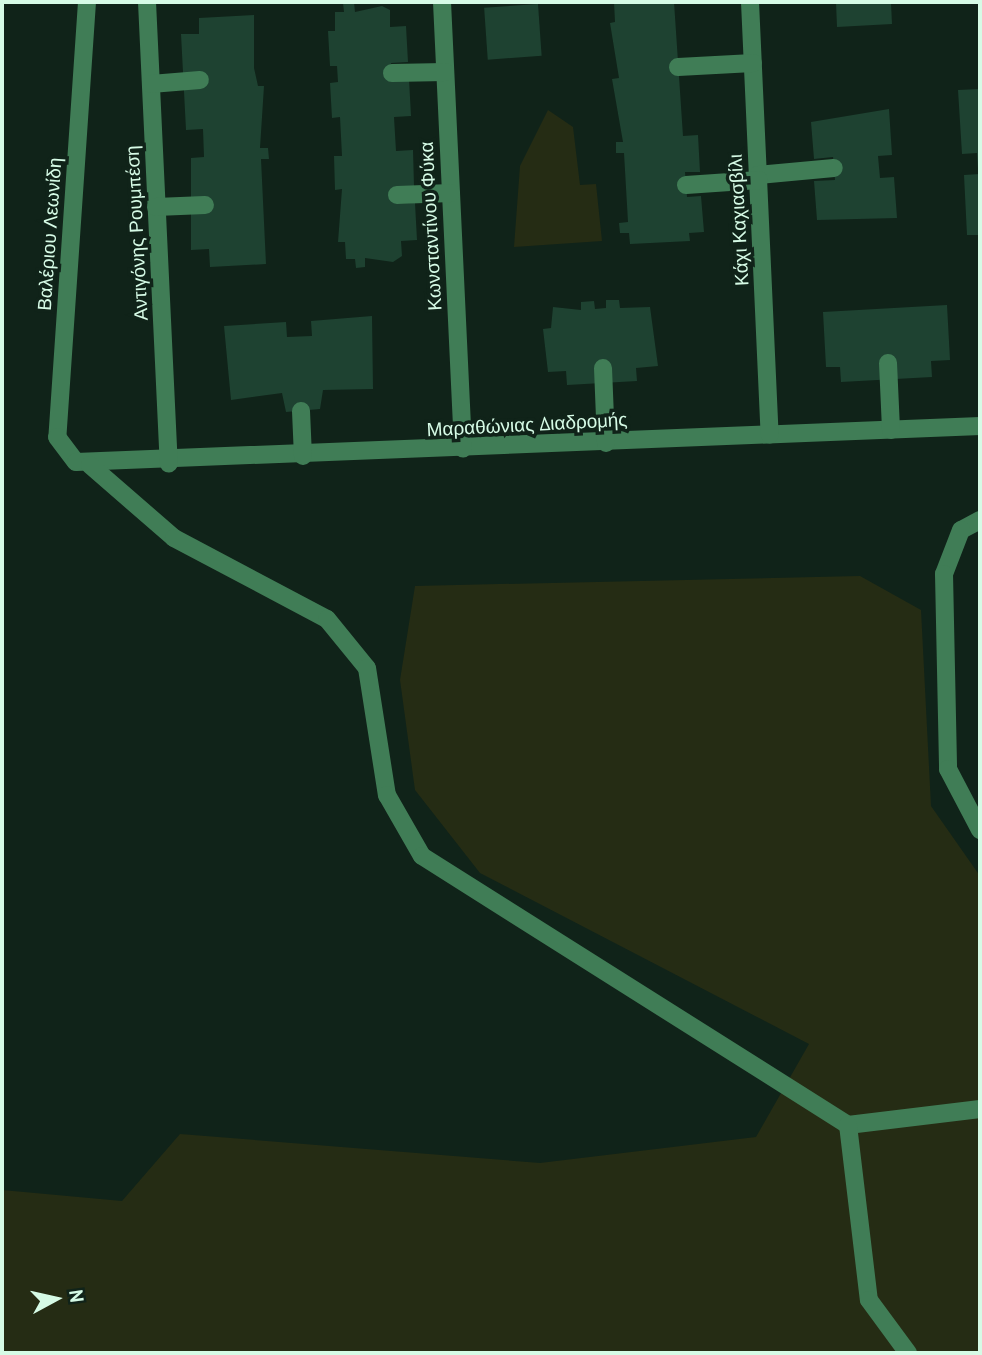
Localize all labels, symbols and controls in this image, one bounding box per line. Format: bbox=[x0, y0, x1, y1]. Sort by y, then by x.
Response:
street label: Κωνσταντίνου Φύκα bbox=[415, 141, 447, 311]
street label: Αντιγόνης Ρουμπέση bbox=[121, 145, 153, 321]
street label: Κάχι Καχιασβίλι bbox=[724, 154, 754, 286]
street label: Βαλέριου Λεωνίδη bbox=[33, 157, 67, 311]
street label: Μαραθώνιας Διαδρομής bbox=[426, 408, 628, 442]
north arrow bbox=[21, 1264, 91, 1334]
text: N bbox=[64, 1288, 90, 1304]

